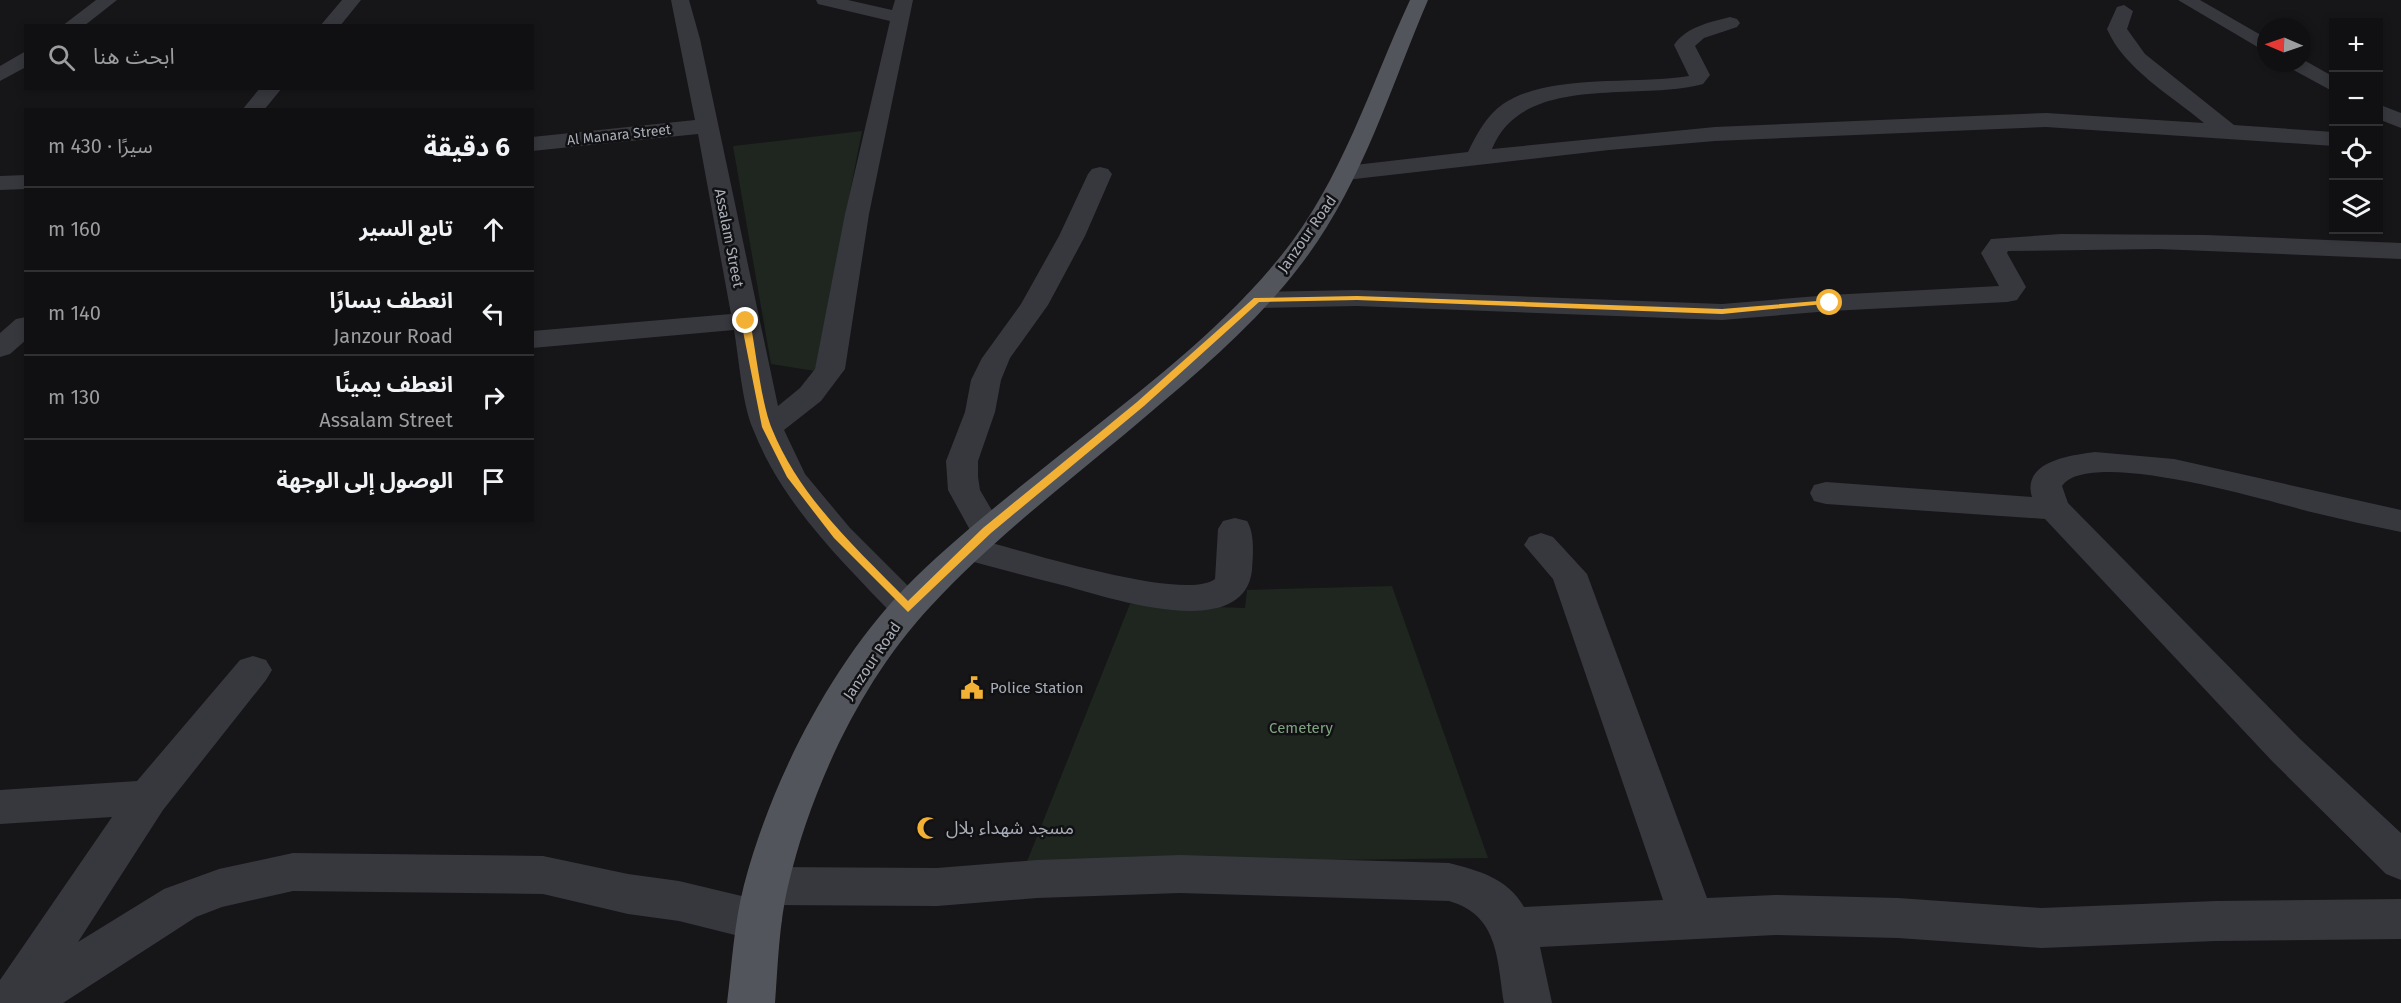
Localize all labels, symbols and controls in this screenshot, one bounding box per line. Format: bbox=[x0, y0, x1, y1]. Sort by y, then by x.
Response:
north arrow bbox=[2257, 18, 2311, 72]
map controls bbox=[2329, 18, 2383, 234]
button: + bbox=[2329, 18, 2383, 72]
search box bbox=[24, 24, 534, 90]
icon: search bbox=[45, 41, 78, 74]
text: ابحث هنا bbox=[93, 43, 175, 70]
button: − bbox=[2329, 72, 2383, 126]
street label: Al Manara Street bbox=[566, 121, 673, 149]
button: locate bbox=[2329, 126, 2383, 180]
text: 6 دقيقة bbox=[424, 132, 510, 163]
text: سيرًا · 430 m bbox=[48, 134, 153, 158]
button: layers bbox=[2329, 180, 2383, 234]
street label: Assalam Street bbox=[711, 187, 748, 290]
street label: Janzour Road bbox=[1274, 192, 1340, 276]
icon: ahead bbox=[477, 213, 510, 246]
text: تابع السير bbox=[360, 215, 453, 242]
text: 160 m bbox=[48, 217, 101, 241]
text: انعطف يسارًا bbox=[330, 287, 453, 314]
route start bbox=[1816, 289, 1842, 315]
icon: left bbox=[477, 297, 510, 330]
text: 140 m bbox=[48, 301, 101, 325]
route end bbox=[732, 307, 758, 333]
text: Janzour Road bbox=[333, 324, 453, 348]
text: انعطف يمينًا bbox=[335, 371, 453, 398]
icon: right bbox=[477, 381, 510, 414]
text: 130 m bbox=[48, 385, 100, 409]
text: Assalam Street bbox=[319, 408, 453, 432]
icon: arrive bbox=[477, 465, 510, 498]
text: الوصول إلى الوجهة bbox=[276, 467, 453, 494]
street label: Janzour Road bbox=[839, 619, 905, 703]
public building icon: Police Station bbox=[959, 675, 985, 701]
place label: Police Station bbox=[990, 679, 1084, 697]
park label: Cemetery bbox=[1269, 719, 1334, 737]
mosque icon: مسجد شهداء بلال bbox=[915, 815, 941, 841]
place label: مسجد شهداء بلال bbox=[946, 817, 1074, 839]

